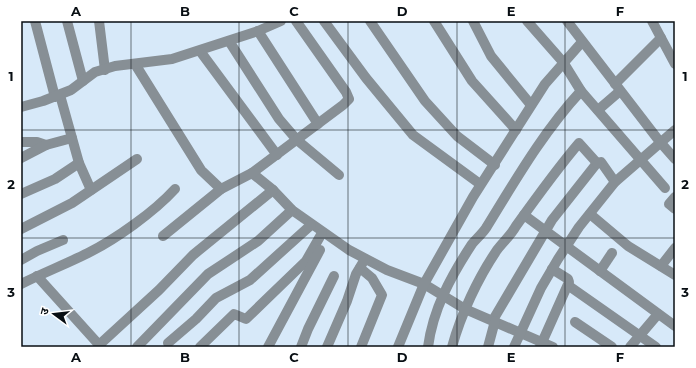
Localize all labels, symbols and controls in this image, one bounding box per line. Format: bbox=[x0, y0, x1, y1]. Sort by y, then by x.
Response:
text: A bbox=[70, 3, 82, 19]
text: B bbox=[180, 3, 190, 19]
text: C bbox=[289, 3, 299, 19]
text: D bbox=[397, 3, 408, 19]
text: E bbox=[507, 3, 516, 19]
text: F bbox=[616, 3, 624, 19]
text: 1 bbox=[8, 68, 14, 84]
text: 1 bbox=[682, 68, 688, 84]
text: 2 bbox=[7, 176, 15, 192]
text: 2 bbox=[681, 176, 689, 192]
text: 3 bbox=[6, 284, 15, 300]
text: 3 bbox=[680, 284, 689, 300]
north arrow bbox=[34, 294, 74, 334]
text: उ bbox=[37, 306, 52, 316]
text: A bbox=[70, 349, 82, 365]
text: B bbox=[180, 349, 190, 365]
text: C bbox=[289, 349, 299, 365]
text: D bbox=[397, 349, 408, 365]
text: E bbox=[507, 349, 516, 365]
text: F bbox=[616, 349, 624, 365]

